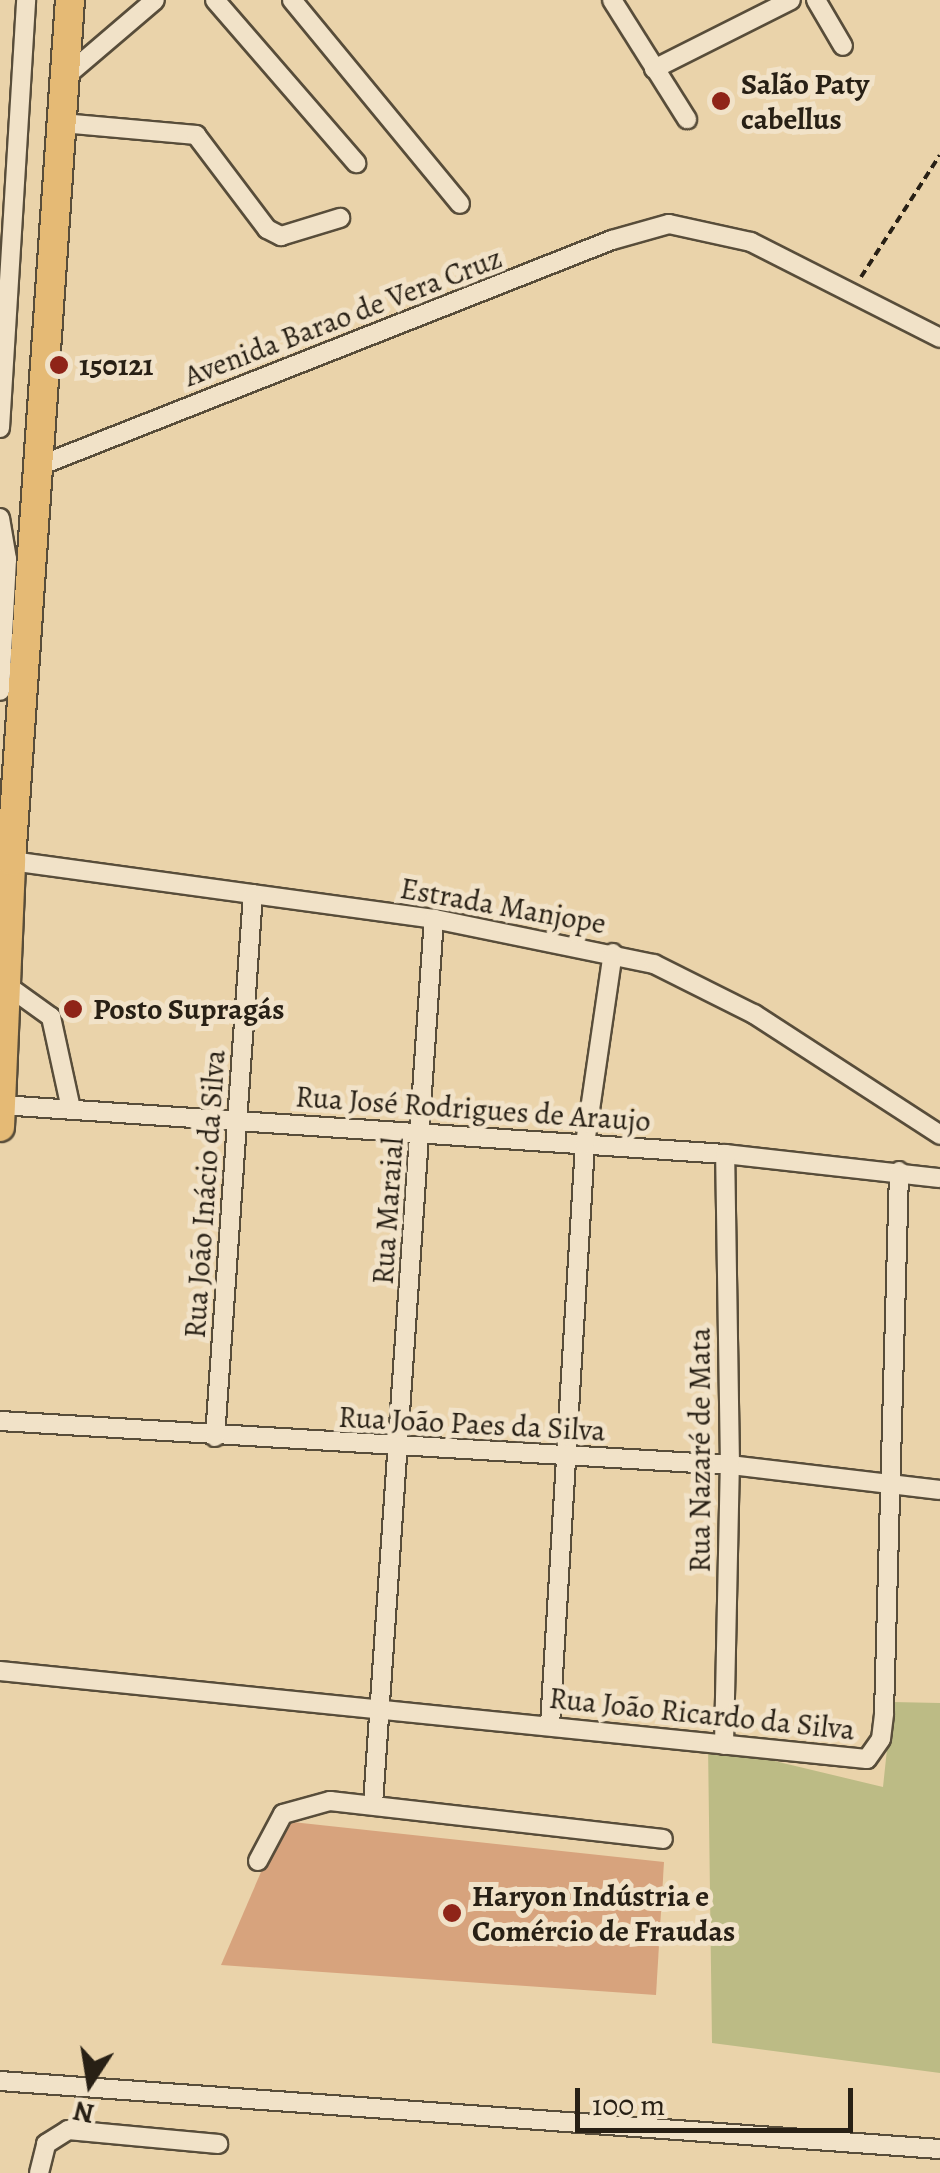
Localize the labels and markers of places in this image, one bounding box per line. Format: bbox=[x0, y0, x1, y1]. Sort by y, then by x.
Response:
place label: Salão Paty cabellus bbox=[741, 66, 869, 136]
marker: Salão Paty cabellus bbox=[710, 90, 732, 112]
place label: 150121 bbox=[79, 347, 154, 383]
marker: 150121 bbox=[48, 354, 70, 376]
place label: Posto Supragás bbox=[93, 991, 284, 1027]
marker: Posto Supragás bbox=[62, 998, 84, 1020]
place label: Haryon Indústria e Comércio de Fraudas bbox=[472, 1878, 735, 1948]
marker: Haryon Indústria e Comércio de Fraudas bbox=[441, 1902, 463, 1924]

